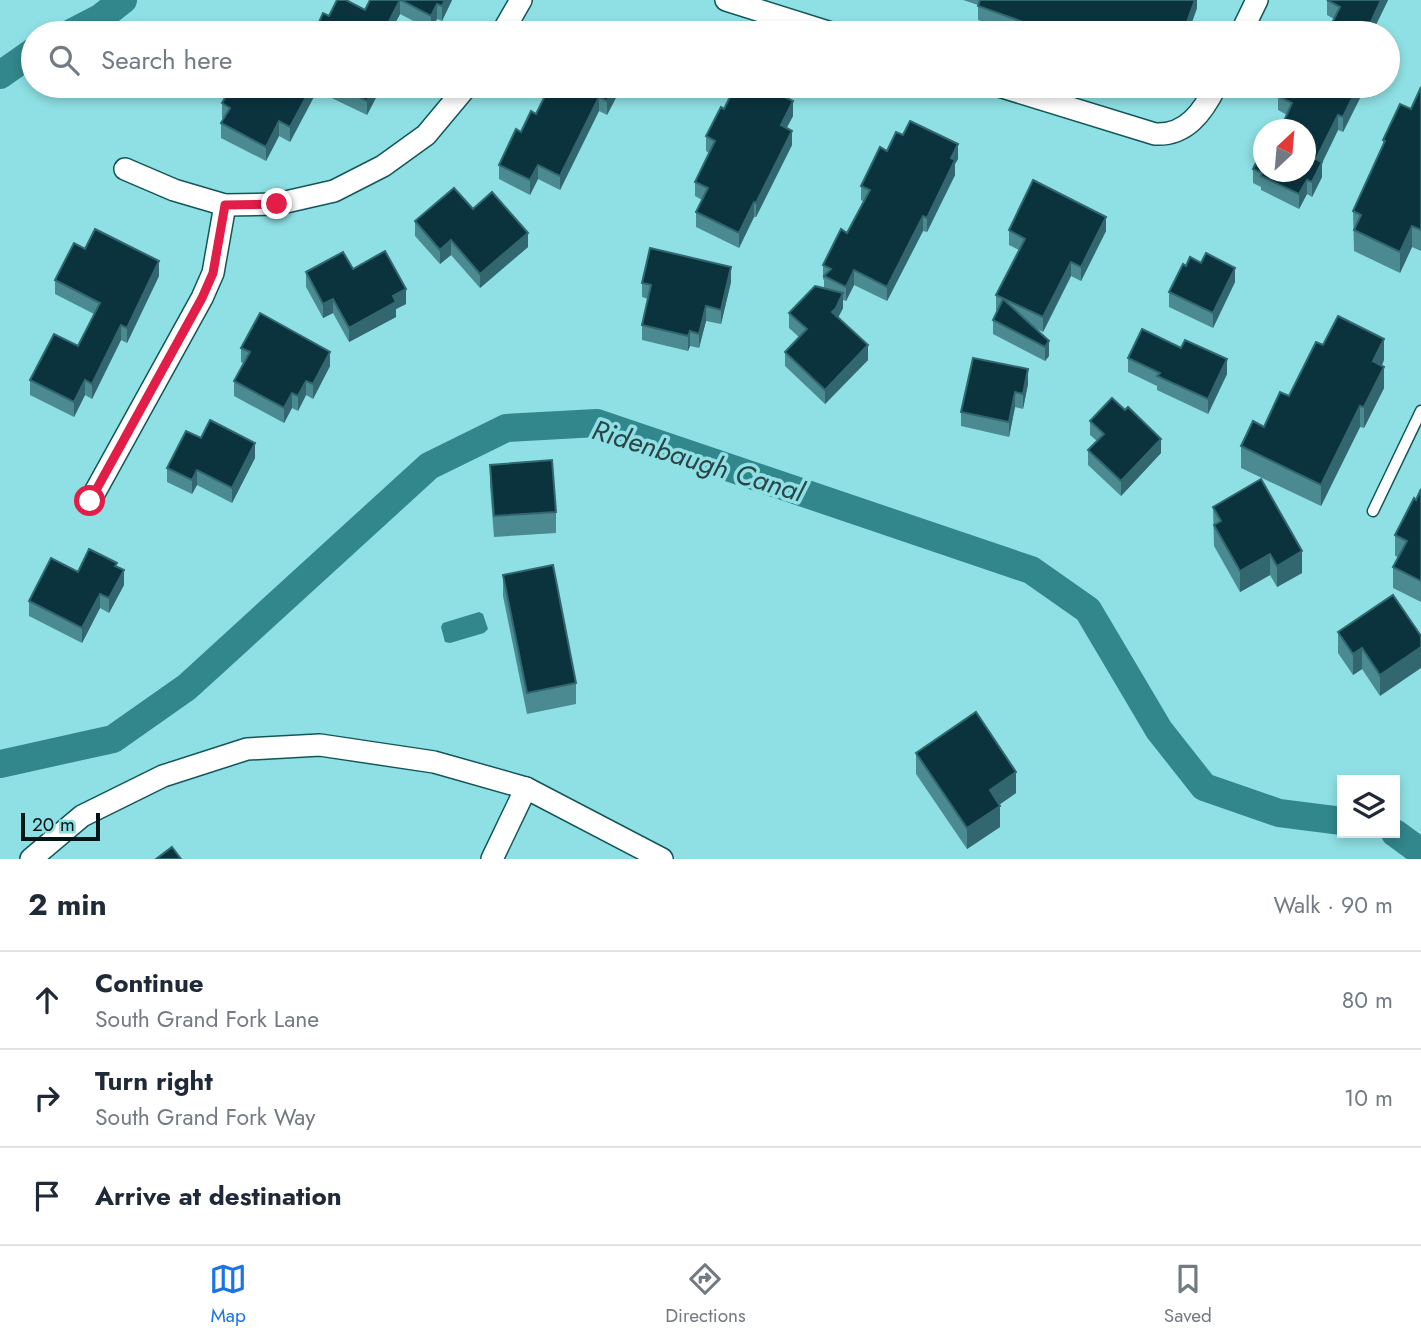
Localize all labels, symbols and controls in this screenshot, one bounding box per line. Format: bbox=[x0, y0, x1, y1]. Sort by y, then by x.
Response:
search box bbox=[21, 21, 1400, 98]
icon: search bbox=[45, 41, 83, 79]
text: Search here bbox=[101, 41, 233, 79]
north arrow bbox=[1253, 119, 1316, 182]
route end bbox=[261, 188, 292, 219]
water label: Ridenbaugh Canal bbox=[587, 409, 811, 513]
route start bbox=[74, 485, 105, 516]
map controls bbox=[1337, 775, 1400, 838]
button: layers bbox=[1337, 775, 1400, 838]
scale bar bbox=[21, 810, 100, 842]
text: 20 m bbox=[32, 811, 75, 838]
text: 2 min bbox=[28, 883, 107, 926]
text: Walk · 90 m bbox=[1273, 888, 1393, 922]
text: Continue bbox=[95, 964, 204, 1002]
icon: ahead bbox=[28, 981, 66, 1019]
text: 80 m bbox=[1342, 983, 1393, 1017]
text: South Grand Fork Lane bbox=[95, 1002, 319, 1036]
text: Turn right bbox=[95, 1062, 213, 1100]
icon: right bbox=[28, 1079, 66, 1117]
text: 10 m bbox=[1344, 1081, 1393, 1115]
text: South Grand Fork Way bbox=[95, 1100, 315, 1134]
icon: arrive bbox=[28, 1177, 66, 1215]
text: Arrive at destination bbox=[95, 1177, 342, 1215]
tab: Map bbox=[209, 1260, 247, 1329]
tab: Directions bbox=[665, 1260, 746, 1329]
tab: Saved bbox=[1164, 1260, 1212, 1329]

